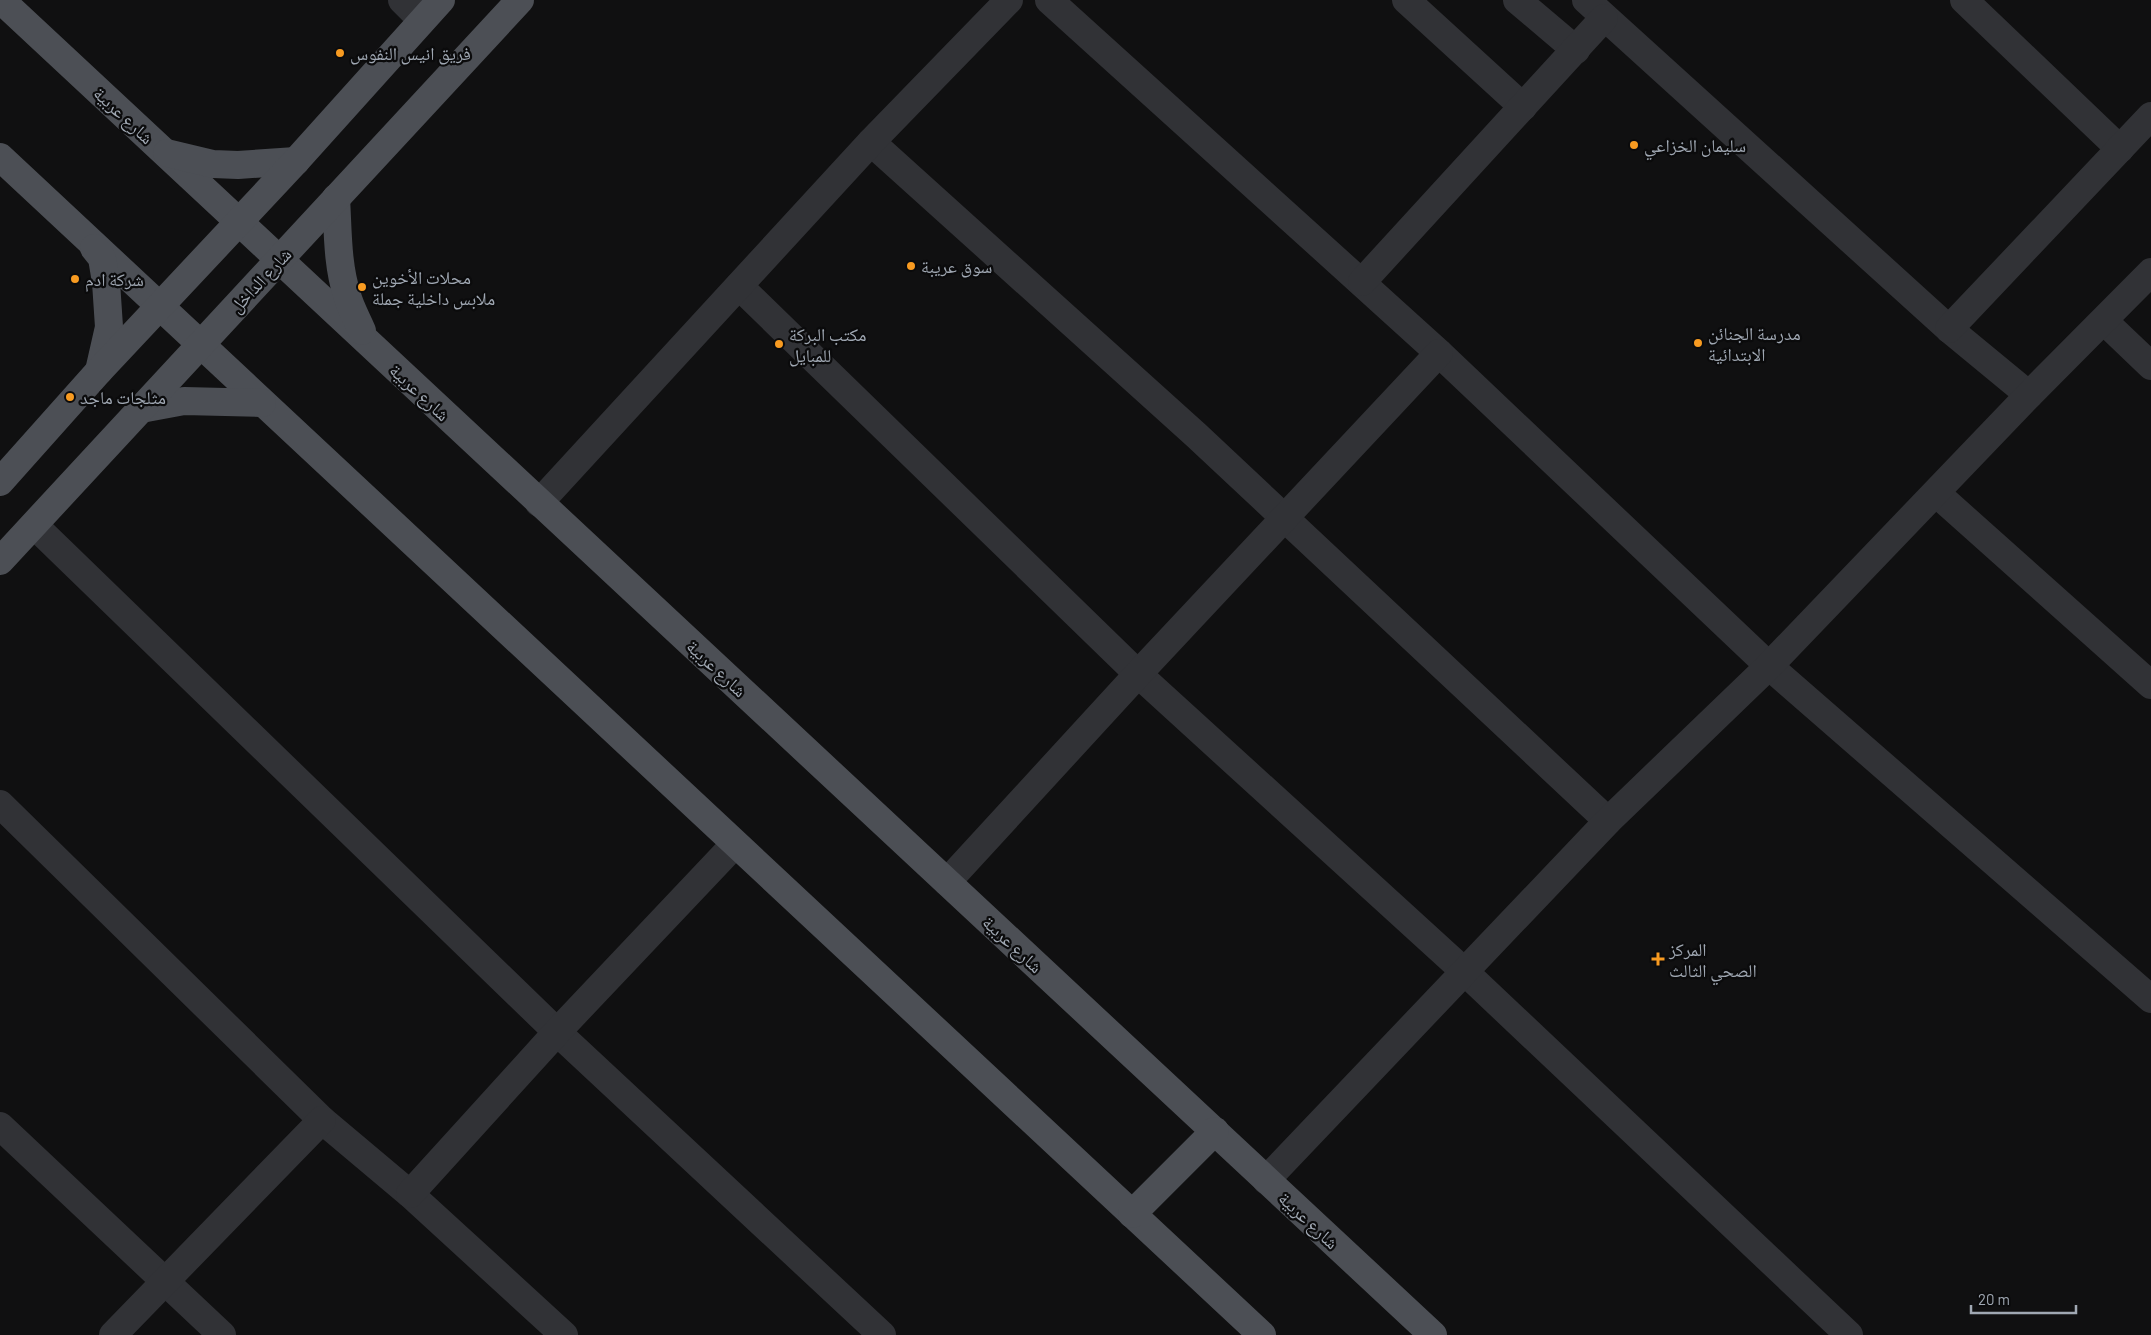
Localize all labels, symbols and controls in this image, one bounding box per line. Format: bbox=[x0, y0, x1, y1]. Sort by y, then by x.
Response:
place label: فريق انيس النفوس bbox=[350, 42, 471, 65]
marker: فريق انيس النفوس bbox=[334, 47, 346, 59]
street label: شارع عربية bbox=[89, 82, 158, 149]
place label: سليمان الخزاعي bbox=[1644, 134, 1746, 161]
marker: سليمان الخزاعي bbox=[1628, 139, 1640, 151]
street label: شارع الداخل bbox=[224, 243, 296, 318]
place label: سوق عريبة bbox=[921, 255, 992, 278]
marker: سوق عريبة bbox=[905, 260, 917, 272]
place label: محلات الأخوين ملابس داخلية جملة bbox=[372, 266, 495, 310]
place label: شركة ادم bbox=[85, 268, 144, 292]
marker: شركة ادم bbox=[69, 273, 81, 285]
marker: محلات الأخوين ملابس داخلية جملة bbox=[356, 281, 368, 293]
place label: مدرسة الجنائن الابتدائية bbox=[1708, 322, 1801, 366]
place label: مكتب البركة للمبايل bbox=[789, 323, 867, 367]
marker: مدرسة الجنائن الابتدائية bbox=[1692, 337, 1704, 349]
marker: مكتب البركة للمبايل bbox=[773, 338, 785, 350]
street label: شارع عربية bbox=[385, 359, 454, 426]
place label: مثلجات ماجد bbox=[80, 386, 166, 408]
marker: مثلجات ماجد bbox=[64, 391, 76, 403]
street label: شارع عربية bbox=[682, 635, 751, 702]
street label: شارع عربية bbox=[978, 911, 1047, 978]
place label: المركز الصحي الثالث bbox=[1668, 938, 1757, 986]
marker: المركز الصحي الثالث bbox=[1651, 952, 1665, 966]
street label: شارع عربية bbox=[1274, 1187, 1343, 1254]
scale bar bbox=[1971, 1282, 2076, 1314]
text: 20 m bbox=[1978, 1290, 2010, 1308]

